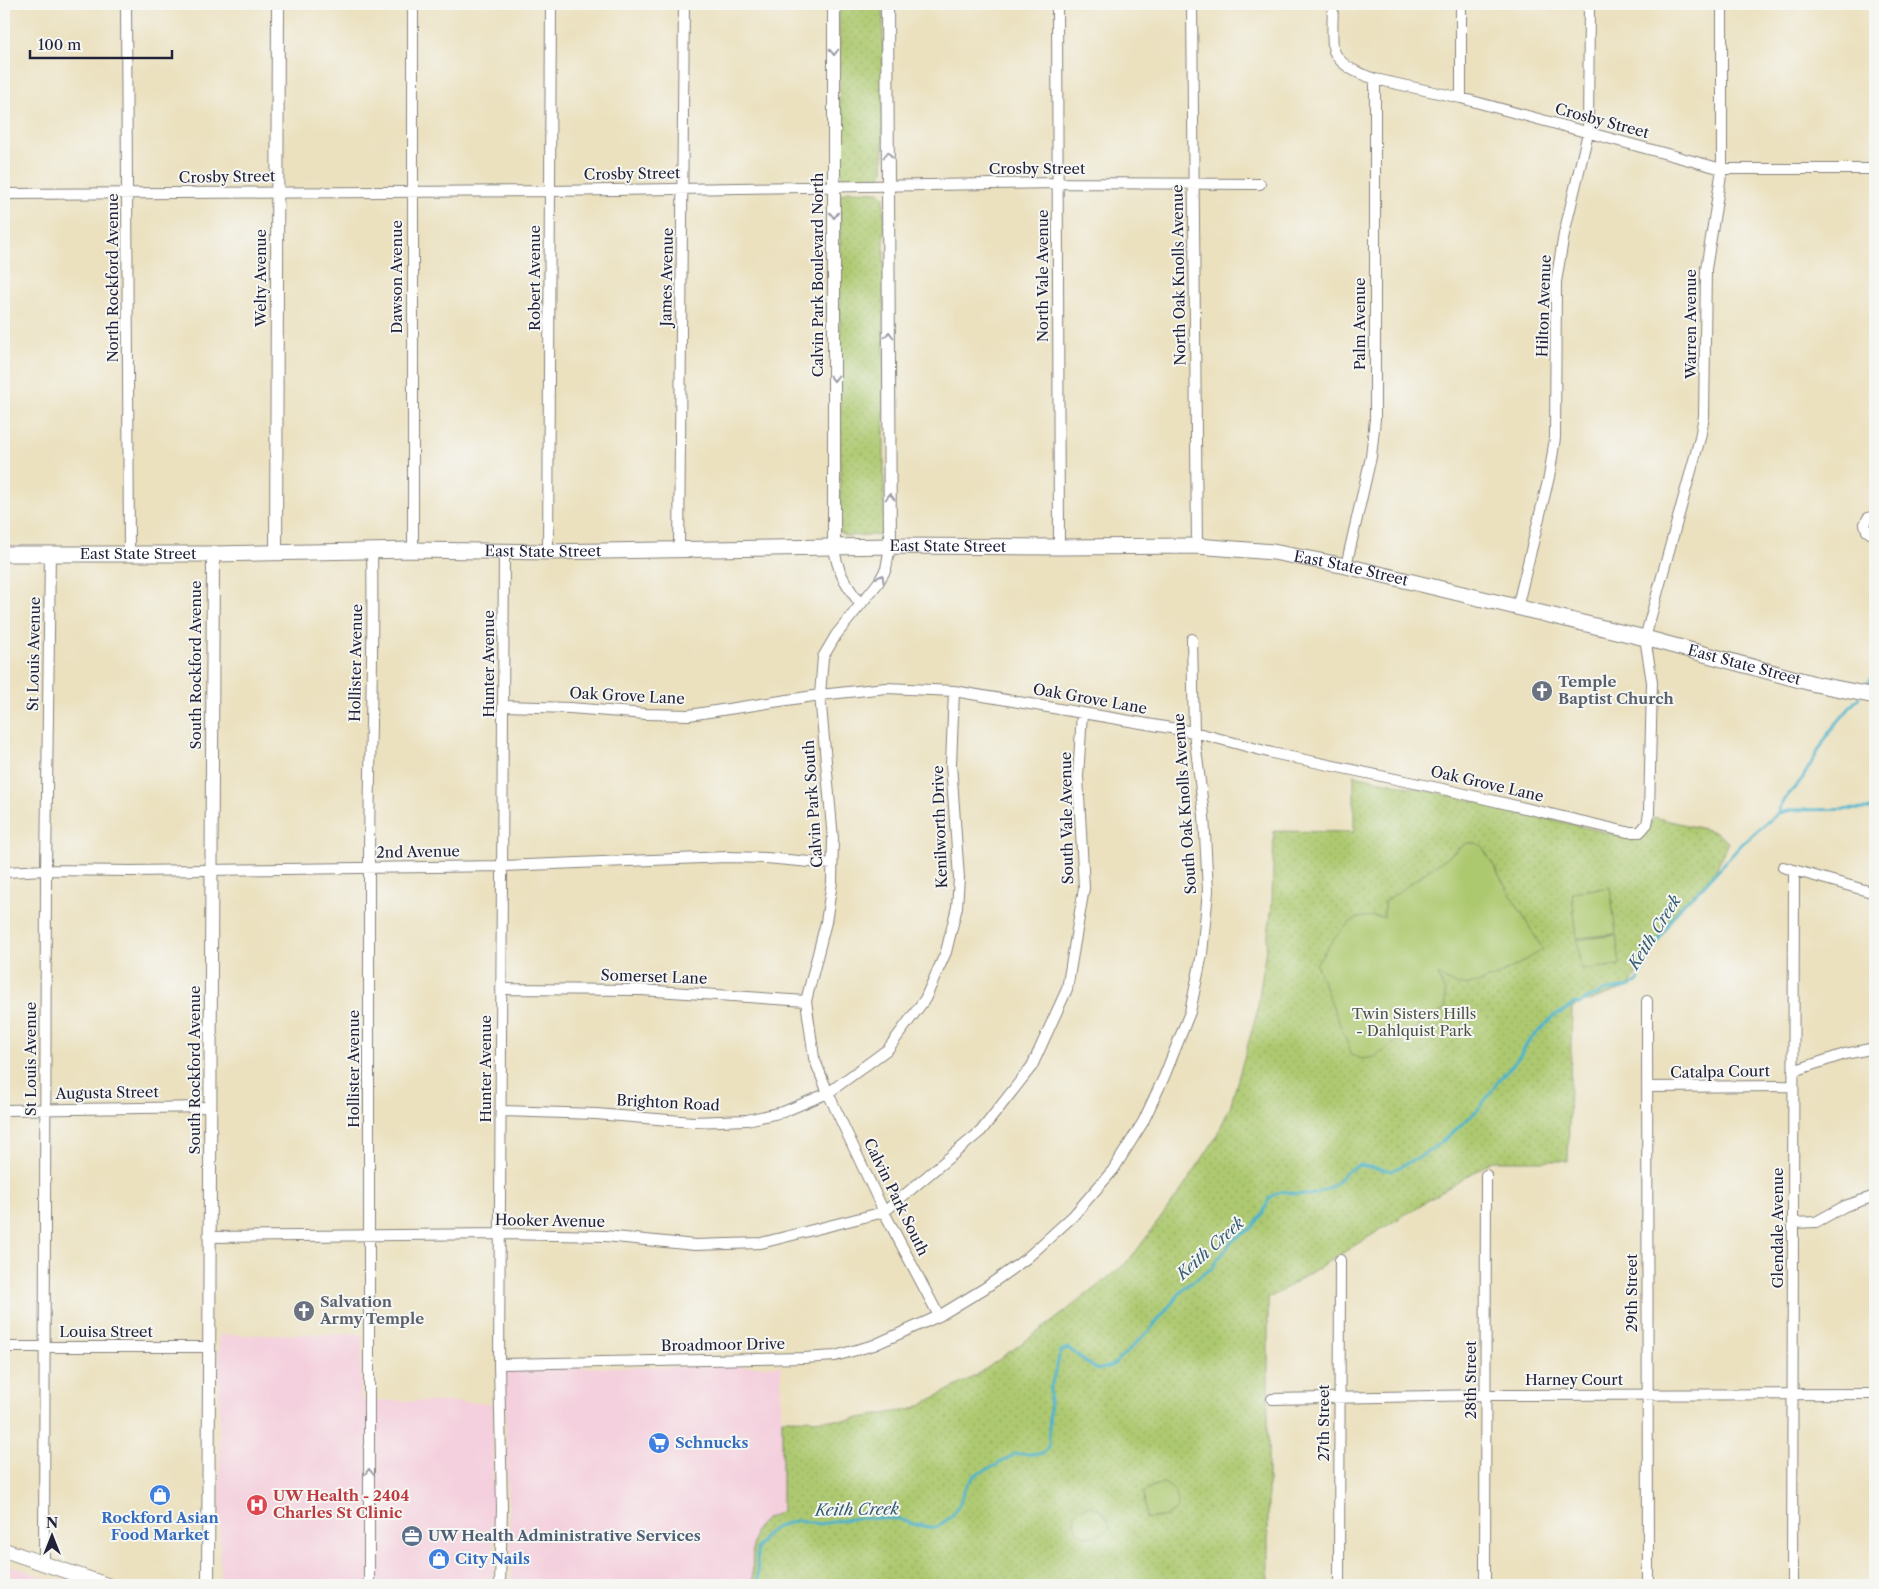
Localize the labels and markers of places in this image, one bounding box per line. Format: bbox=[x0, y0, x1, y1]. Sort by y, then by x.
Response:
place label: Temple Baptist Church bbox=[1558, 672, 1675, 708]
church icon: Temple Baptist Church bbox=[1530, 679, 1554, 703]
place label: Salvation Army Temple bbox=[319, 1292, 424, 1328]
church icon: Salvation Army Temple bbox=[292, 1299, 316, 1323]
supermarket icon: Schnucks bbox=[647, 1431, 671, 1455]
place label: Schnucks bbox=[675, 1433, 748, 1452]
shop icon: Rockford Asian Food Market bbox=[148, 1483, 172, 1507]
place label: UW Health - 2404 Charles St Clinic bbox=[273, 1486, 409, 1522]
hospital icon: UW Health - 2404 Charles St Clinic bbox=[245, 1493, 269, 1517]
place label: Rockford Asian Food Market bbox=[101, 1508, 220, 1544]
office icon: UW Health Administrative Services bbox=[400, 1524, 424, 1548]
place label: UW Health Administrative Services bbox=[428, 1526, 701, 1545]
shop icon: City Nails bbox=[427, 1547, 451, 1571]
place label: City Nails bbox=[455, 1549, 530, 1568]

